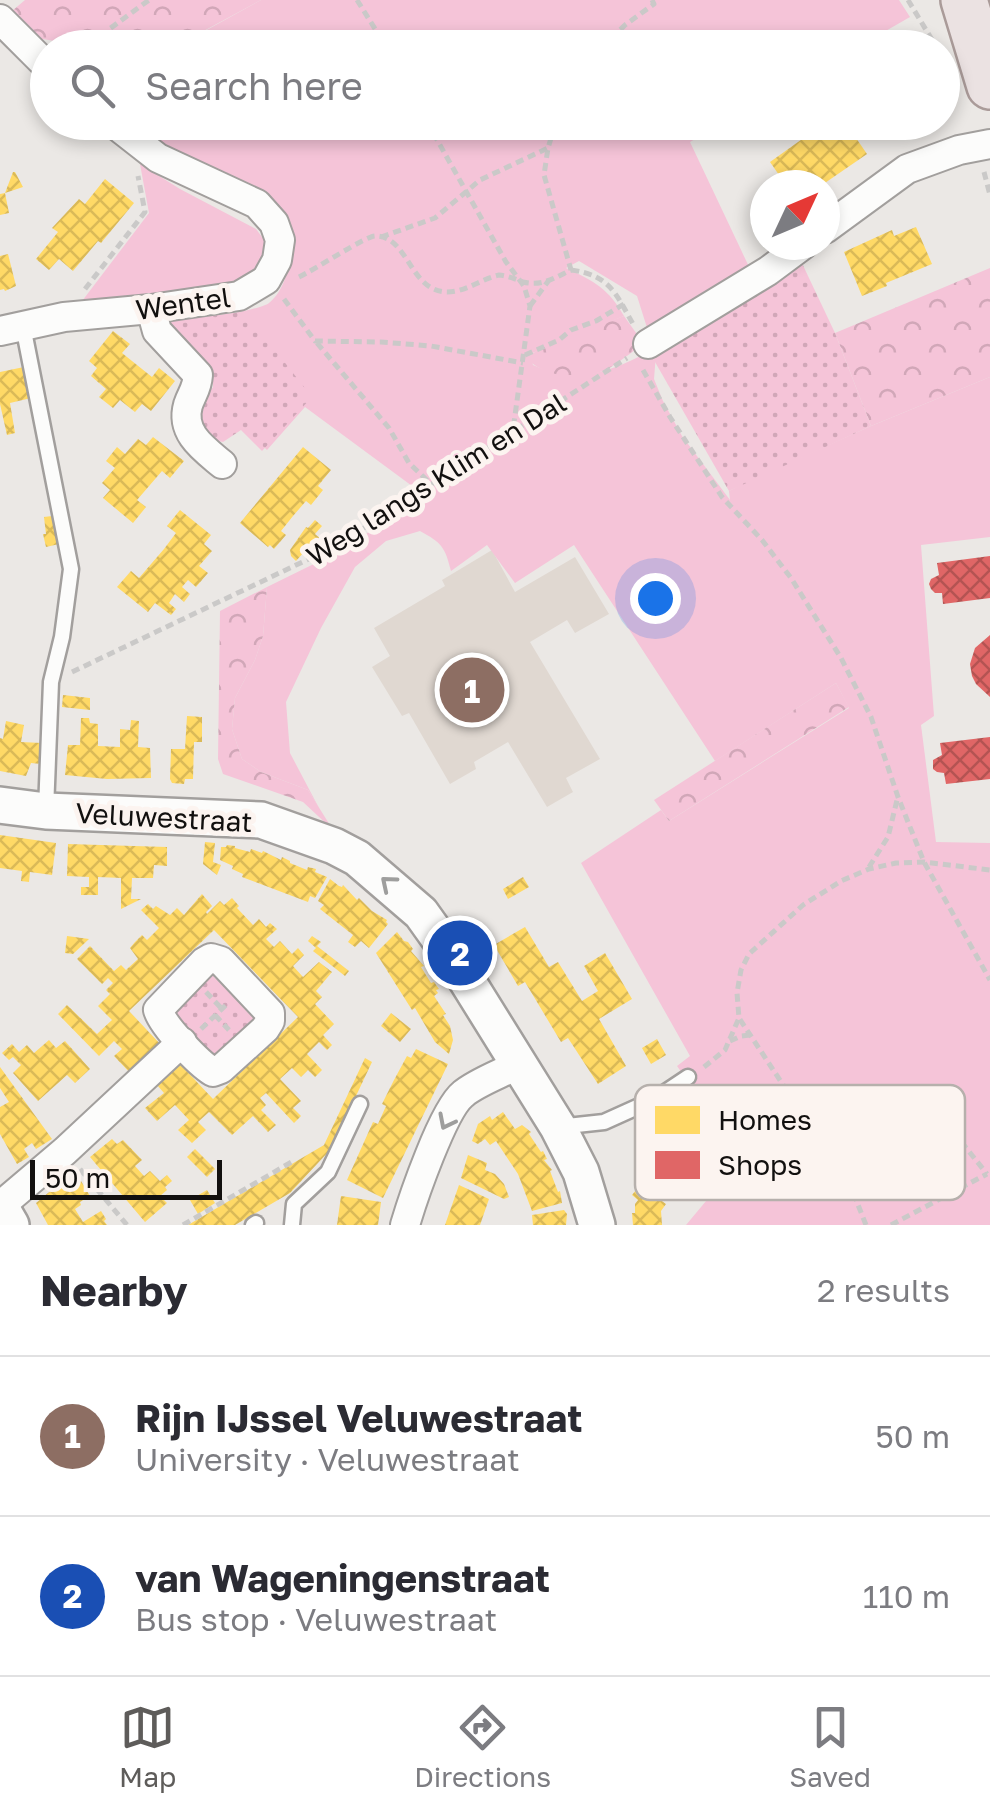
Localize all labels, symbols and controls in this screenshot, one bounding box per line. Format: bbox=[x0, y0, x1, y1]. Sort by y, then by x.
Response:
search box bbox=[30, 30, 960, 140]
icon: search bbox=[65, 58, 120, 113]
text: Search here bbox=[145, 63, 363, 108]
north arrow bbox=[750, 170, 840, 260]
street label: Wentel bbox=[133, 280, 233, 326]
street label: Weg langs Klim en Dal bbox=[300, 386, 572, 572]
your location bbox=[630, 573, 681, 624]
pin: 1 bbox=[440, 652, 504, 728]
street label: Veluwestraat bbox=[75, 796, 253, 838]
one-way arrow bbox=[381, 877, 399, 895]
pin: 2 bbox=[428, 916, 492, 990]
legend bbox=[635, 1085, 965, 1200]
text: Homes bbox=[718, 1103, 812, 1136]
one-way arrow bbox=[439, 1112, 458, 1130]
text: Shops bbox=[718, 1148, 802, 1181]
scale bar bbox=[30, 1155, 222, 1200]
text: 50 m bbox=[45, 1161, 110, 1194]
text: Nearby bbox=[40, 1265, 188, 1315]
text: 2 results bbox=[817, 1271, 950, 1309]
text: Rijn IJssel Veluwestraat bbox=[135, 1395, 583, 1440]
text: 1 bbox=[64, 1417, 81, 1455]
text: 50 m bbox=[875, 1417, 950, 1455]
text: University · Veluwestraat bbox=[135, 1440, 520, 1478]
text: van Wageningenstraat bbox=[135, 1555, 550, 1600]
text: 2 bbox=[63, 1577, 82, 1615]
text: 110 m bbox=[863, 1577, 950, 1615]
text: Bus stop · Veluwestraat bbox=[135, 1600, 497, 1638]
tab: Map bbox=[119, 1700, 176, 1793]
tab: Directions bbox=[414, 1700, 551, 1793]
tab: Saved bbox=[789, 1700, 871, 1793]

